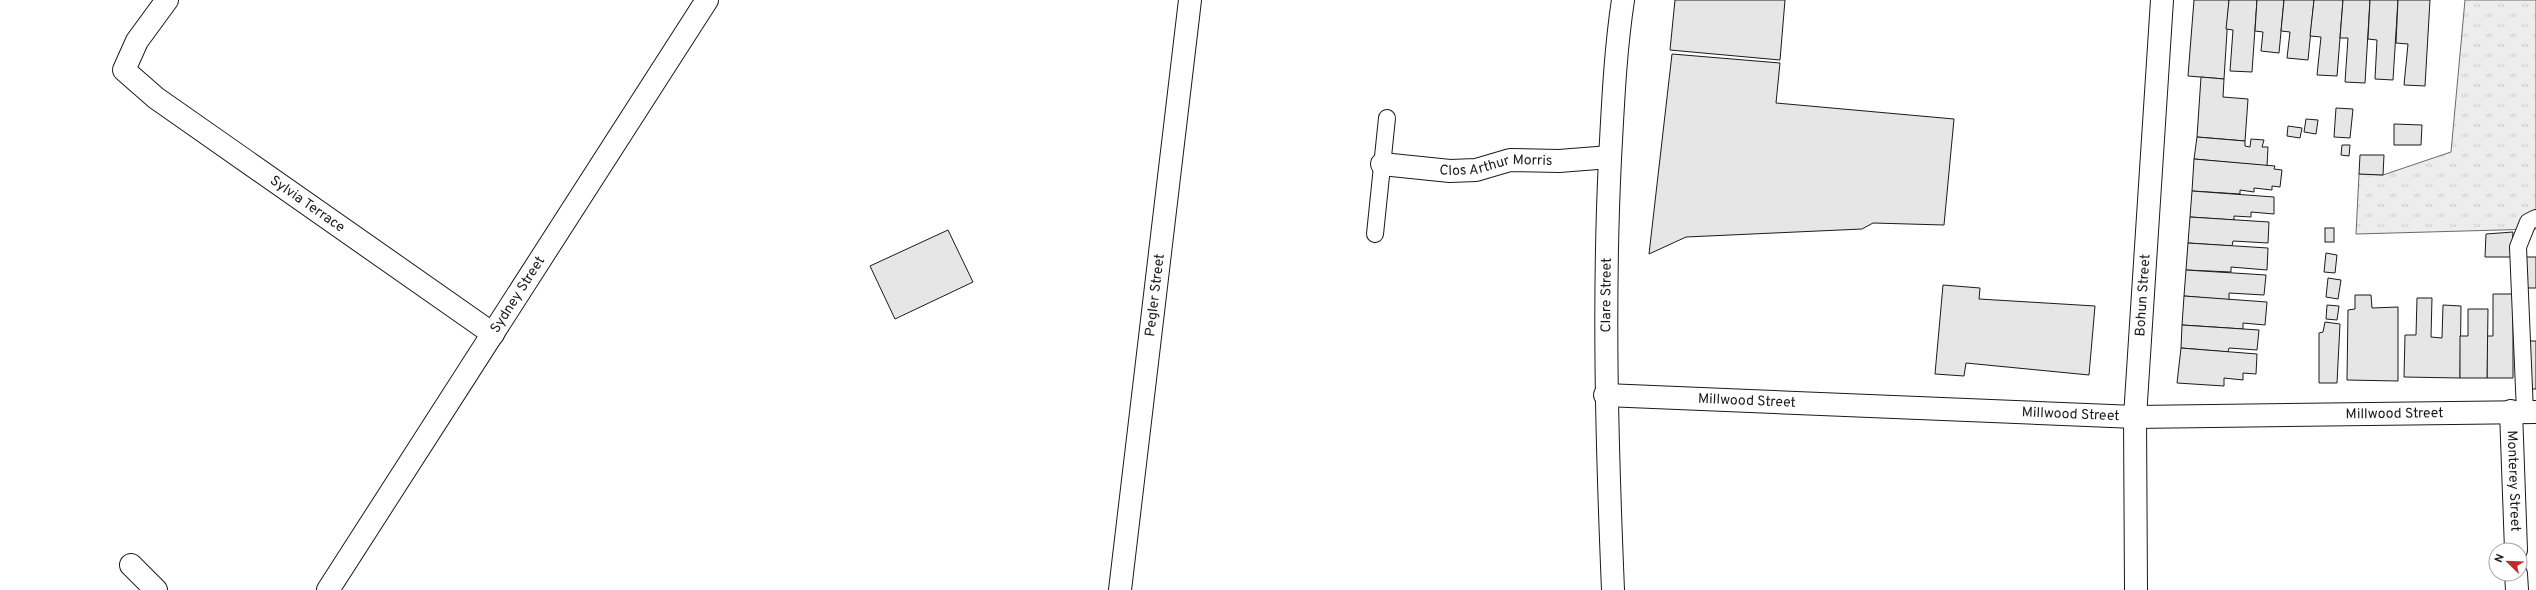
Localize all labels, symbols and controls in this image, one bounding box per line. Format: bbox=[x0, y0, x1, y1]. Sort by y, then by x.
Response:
street label: Clos Arthur Morris bbox=[1439, 151, 1553, 180]
street label: Sylvia Terrace bbox=[267, 172, 348, 236]
street label: Sydney Street bbox=[487, 253, 549, 336]
street label: Pegler Street bbox=[1142, 253, 1168, 337]
street label: Bohun Street bbox=[2132, 253, 2154, 337]
street label: Clare Street bbox=[1598, 258, 1615, 333]
street label: Millwood Street bbox=[1698, 390, 1796, 411]
street label: Millwood Street bbox=[2021, 404, 2120, 425]
street label: Millwood Street bbox=[2345, 405, 2444, 423]
street label: Monterey Street bbox=[2503, 430, 2524, 532]
north arrow bbox=[2488, 542, 2528, 582]
text: N bbox=[2492, 552, 2508, 565]

